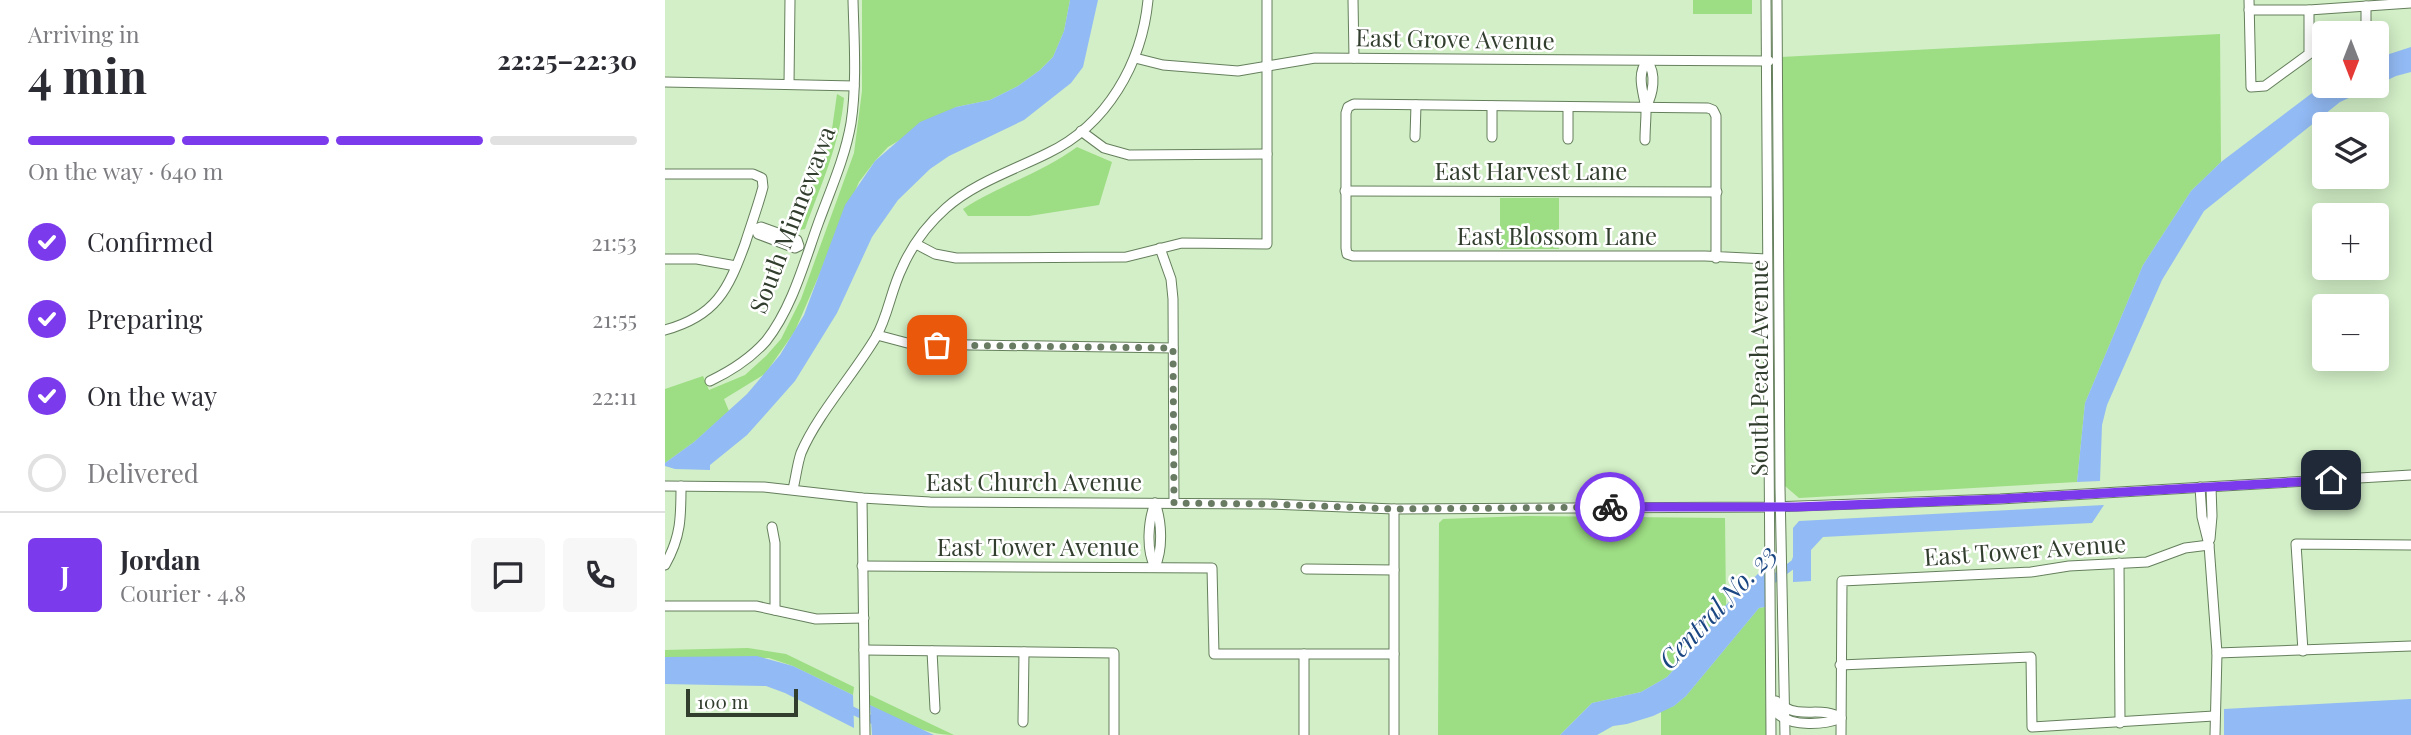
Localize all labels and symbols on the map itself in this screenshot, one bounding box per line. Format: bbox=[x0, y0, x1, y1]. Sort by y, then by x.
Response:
street label: East Grove Avenue bbox=[1355, 20, 1555, 56]
north arrow bbox=[2312, 21, 2389, 98]
street label: South Minnewawa bbox=[741, 121, 842, 317]
street label: East Harvest Lane bbox=[1434, 154, 1628, 186]
street label: East Blossom Lane bbox=[1457, 219, 1657, 251]
street label: South Peach Avenue bbox=[1742, 260, 1774, 476]
pin bbox=[907, 315, 967, 375]
pin bbox=[2301, 450, 2361, 510]
street label: East Church Avenue bbox=[926, 465, 1142, 497]
courier bbox=[1575, 472, 1645, 542]
street label: East Tower Avenue bbox=[1923, 526, 2127, 572]
street label: East Tower Avenue bbox=[937, 530, 1139, 562]
water label: Central No. 23 bbox=[1650, 536, 1784, 676]
scale bar bbox=[686, 686, 798, 718]

